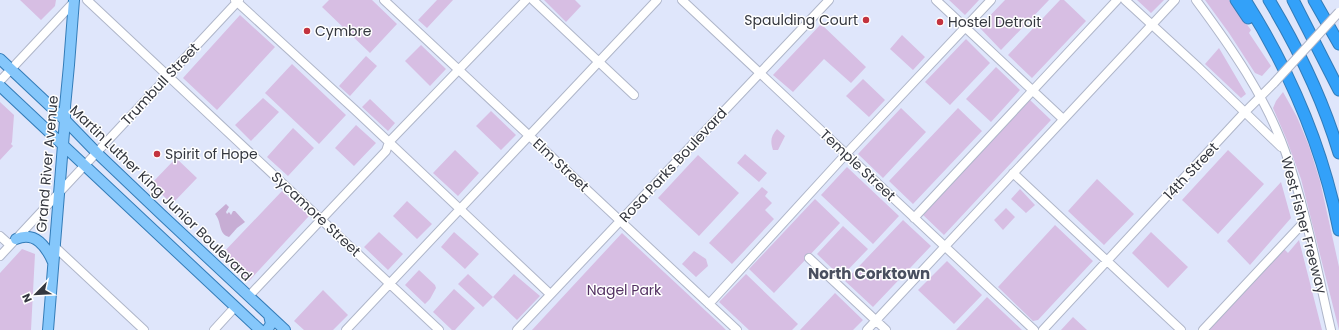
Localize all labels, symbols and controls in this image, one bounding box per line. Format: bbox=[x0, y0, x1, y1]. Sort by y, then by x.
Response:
place label: Spaulding Court bbox=[744, 10, 858, 30]
place label: Hostel Detroit bbox=[948, 12, 1041, 32]
marker: Spaulding Court bbox=[861, 15, 871, 25]
marker: Hostel Detroit bbox=[935, 17, 945, 27]
place label: Cymbre bbox=[315, 21, 372, 41]
marker: Cymbre bbox=[302, 26, 312, 36]
street label: Trumbull Street bbox=[116, 38, 204, 130]
street label: Grand River Avenue bbox=[31, 94, 63, 233]
street label: Martin Luther King Junior Boulevard bbox=[66, 100, 256, 286]
street label: Rosa Parks Boulevard bbox=[615, 103, 731, 227]
street label: Temple Street bbox=[816, 125, 900, 205]
street label: Elm Street bbox=[529, 134, 593, 196]
street label: 14th Street bbox=[1159, 138, 1223, 204]
place label: Spirit of Hope bbox=[165, 144, 258, 164]
marker: Spirit of Hope bbox=[152, 149, 162, 159]
street label: West Fisher Freeway bbox=[1276, 154, 1332, 296]
street label: Sycamore Street bbox=[267, 167, 365, 261]
district label: North Corktown bbox=[808, 263, 930, 284]
north arrow bbox=[16, 274, 56, 314]
park label: Nagel Park bbox=[587, 280, 662, 300]
text: N bbox=[18, 291, 36, 305]

